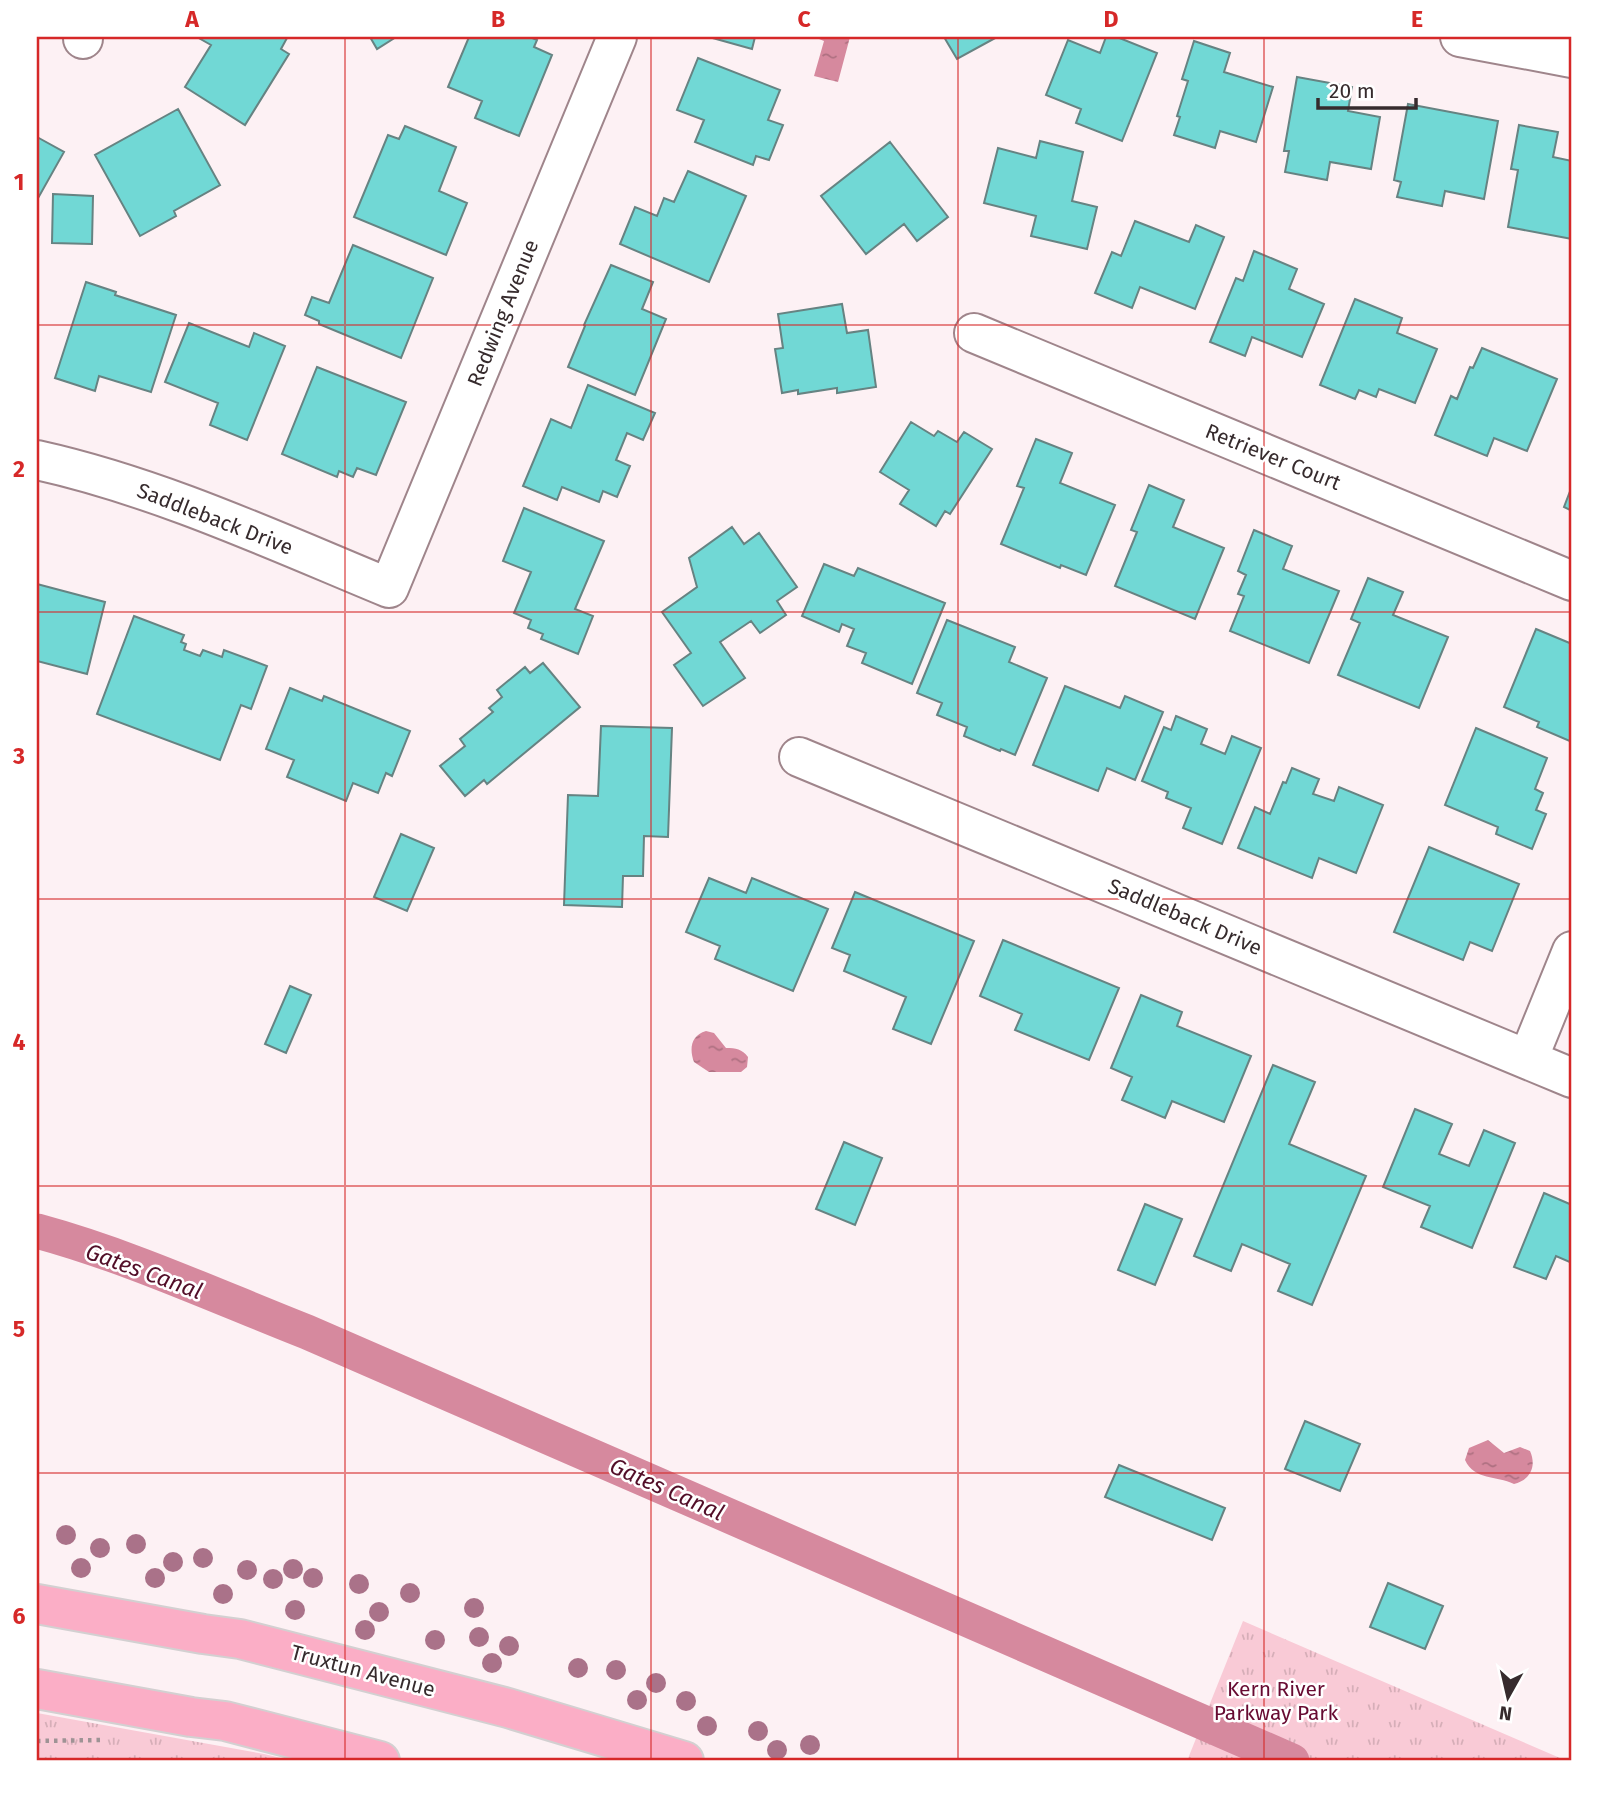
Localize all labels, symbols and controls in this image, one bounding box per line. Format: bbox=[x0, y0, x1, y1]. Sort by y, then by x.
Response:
text: A bbox=[184, 5, 199, 33]
text: B bbox=[491, 5, 505, 33]
text: C bbox=[797, 5, 811, 33]
text: D bbox=[1104, 5, 1119, 33]
text: E bbox=[1411, 5, 1423, 33]
scale bar bbox=[1318, 66, 1416, 110]
text: 20 m bbox=[1329, 78, 1375, 104]
text: 1 bbox=[14, 168, 24, 196]
street label: Redwing Avenue bbox=[462, 236, 544, 390]
street label: Retriever Court bbox=[1202, 418, 1345, 496]
text: 2 bbox=[13, 455, 25, 483]
street label: Saddleback Drive bbox=[133, 477, 297, 561]
text: 3 bbox=[12, 742, 25, 770]
street label: Saddleback Drive bbox=[1104, 873, 1266, 961]
text: 4 bbox=[13, 1028, 26, 1056]
water label: Gates Canal bbox=[82, 1237, 206, 1305]
text: 5 bbox=[13, 1315, 25, 1343]
water label: Gates Canal bbox=[606, 1451, 728, 1527]
text: 6 bbox=[13, 1602, 26, 1630]
street label: Truxtun Avenue bbox=[288, 1639, 438, 1703]
north arrow bbox=[1472, 1661, 1542, 1731]
park label: Kern River Parkway Park bbox=[1214, 1676, 1338, 1726]
text: N bbox=[1498, 1701, 1514, 1726]

